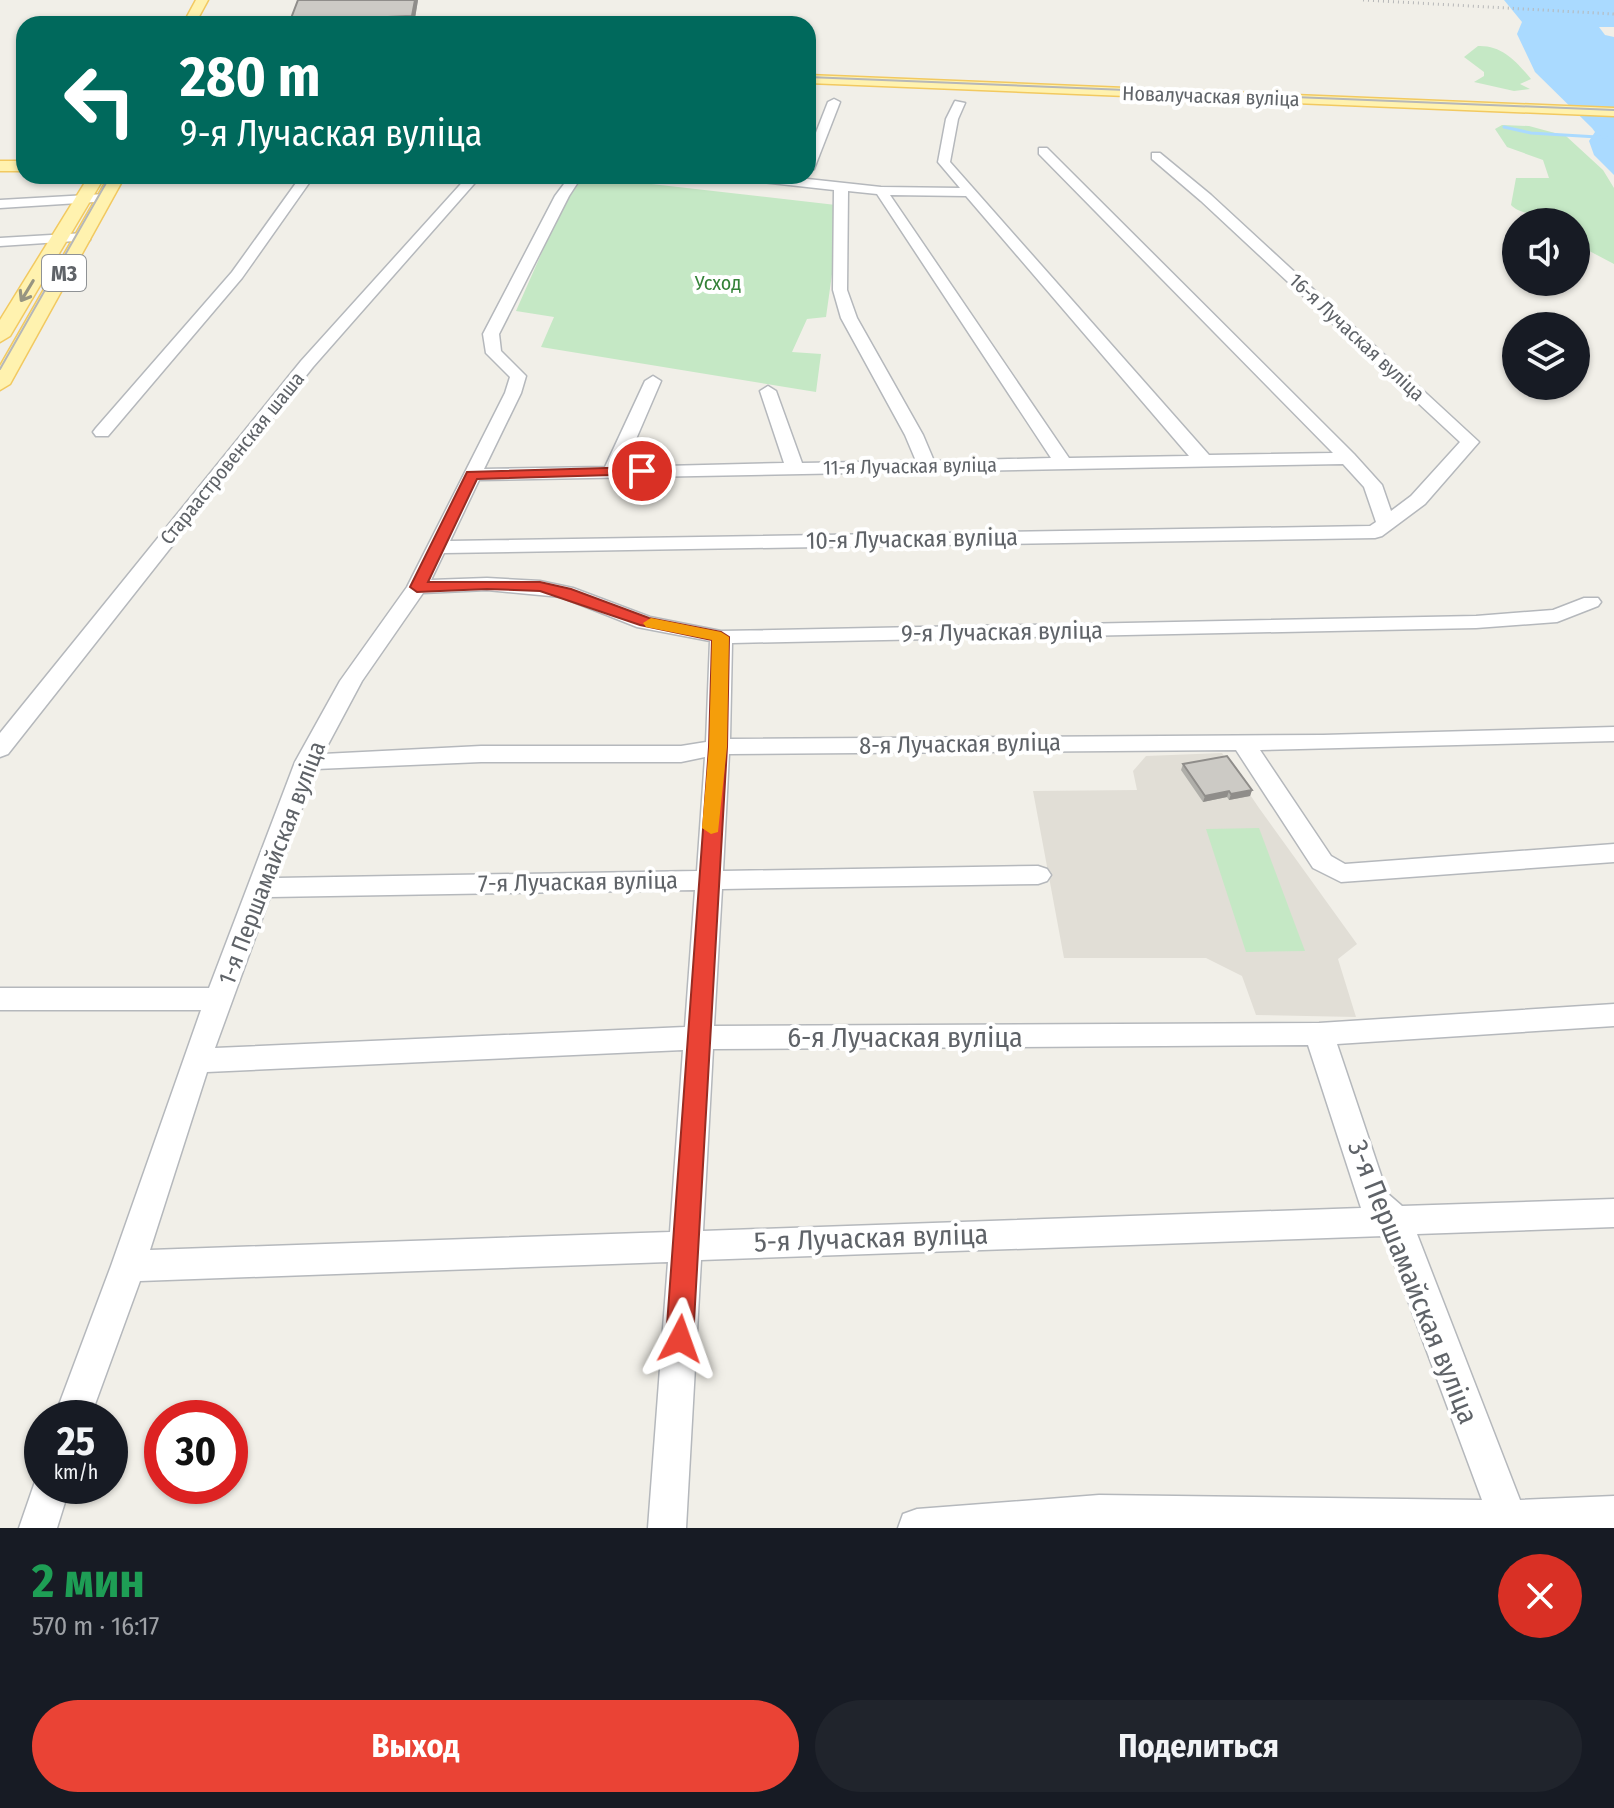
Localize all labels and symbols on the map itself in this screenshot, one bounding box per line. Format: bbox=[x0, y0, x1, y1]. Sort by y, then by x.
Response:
street label: Новалучаская вуліца bbox=[1122, 81, 1300, 111]
road number: М3 bbox=[42, 255, 86, 291]
street label: 16-я Лучаская вуліца bbox=[1284, 268, 1430, 406]
park label: Усход bbox=[694, 271, 741, 295]
one-way arrow bbox=[19, 279, 36, 301]
street label: Стараастровенская шаша bbox=[155, 367, 309, 549]
pin bbox=[608, 437, 676, 505]
street label: 11-я Лучаская вуліца bbox=[823, 452, 997, 480]
street label: 10-я Лучаская вуліца bbox=[806, 523, 1018, 555]
street label: 9-я Лучаская вуліца bbox=[901, 616, 1103, 648]
street label: 8-я Лучаская вуліца bbox=[859, 728, 1061, 760]
street label: 1-я Першамайская вуліца bbox=[213, 737, 331, 989]
street label: 7-я Лучаская вуліца bbox=[478, 866, 678, 898]
street label: 6-я Лучаская вуліца bbox=[787, 1021, 1023, 1054]
street label: 3-я Першамайская вуліца bbox=[1341, 1135, 1485, 1429]
street label: 5-я Лучаская вуліца bbox=[753, 1217, 989, 1259]
position arrow bbox=[638, 1297, 722, 1381]
speed limit sign: 30 bbox=[144, 1400, 248, 1504]

